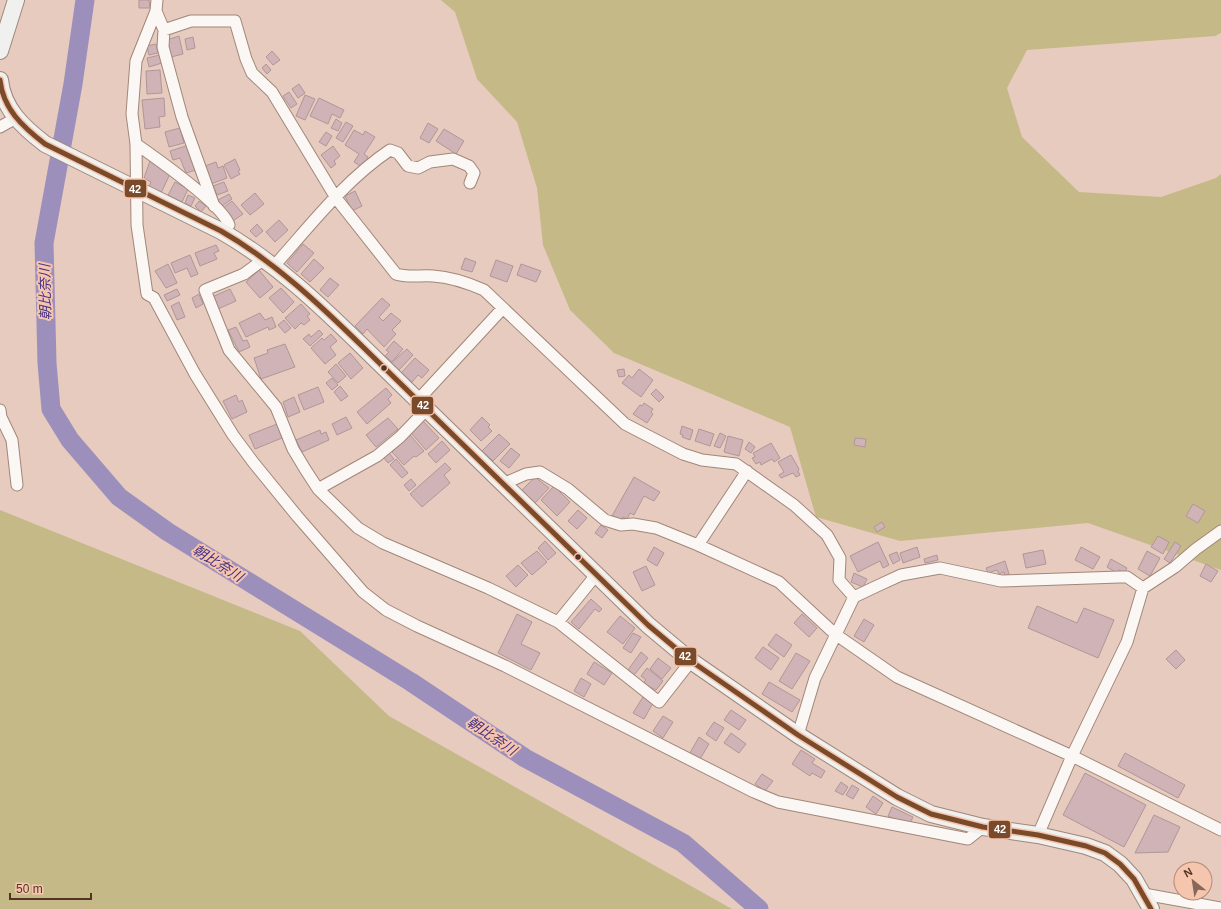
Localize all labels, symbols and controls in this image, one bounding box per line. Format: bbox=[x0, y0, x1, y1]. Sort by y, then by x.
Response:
line badge: 42 bbox=[124, 179, 147, 198]
text: 42 bbox=[129, 183, 141, 195]
water label: 朝比奈川 bbox=[36, 262, 53, 320]
unlabelled marker bbox=[379, 363, 389, 373]
line badge: 42 bbox=[411, 396, 434, 415]
text: 42 bbox=[417, 399, 429, 411]
water label: 朝比奈川 bbox=[190, 541, 248, 586]
unlabelled marker bbox=[573, 552, 583, 562]
line badge: 42 bbox=[674, 647, 697, 666]
text: 42 bbox=[679, 650, 691, 662]
water label: 朝比奈川 bbox=[464, 714, 521, 759]
line badge: 42 bbox=[988, 820, 1011, 839]
text: 42 bbox=[994, 823, 1006, 835]
north arrow bbox=[1173, 861, 1213, 901]
text: N bbox=[1182, 865, 1194, 880]
scale bar bbox=[10, 875, 91, 901]
text: 50 m bbox=[16, 882, 43, 896]

